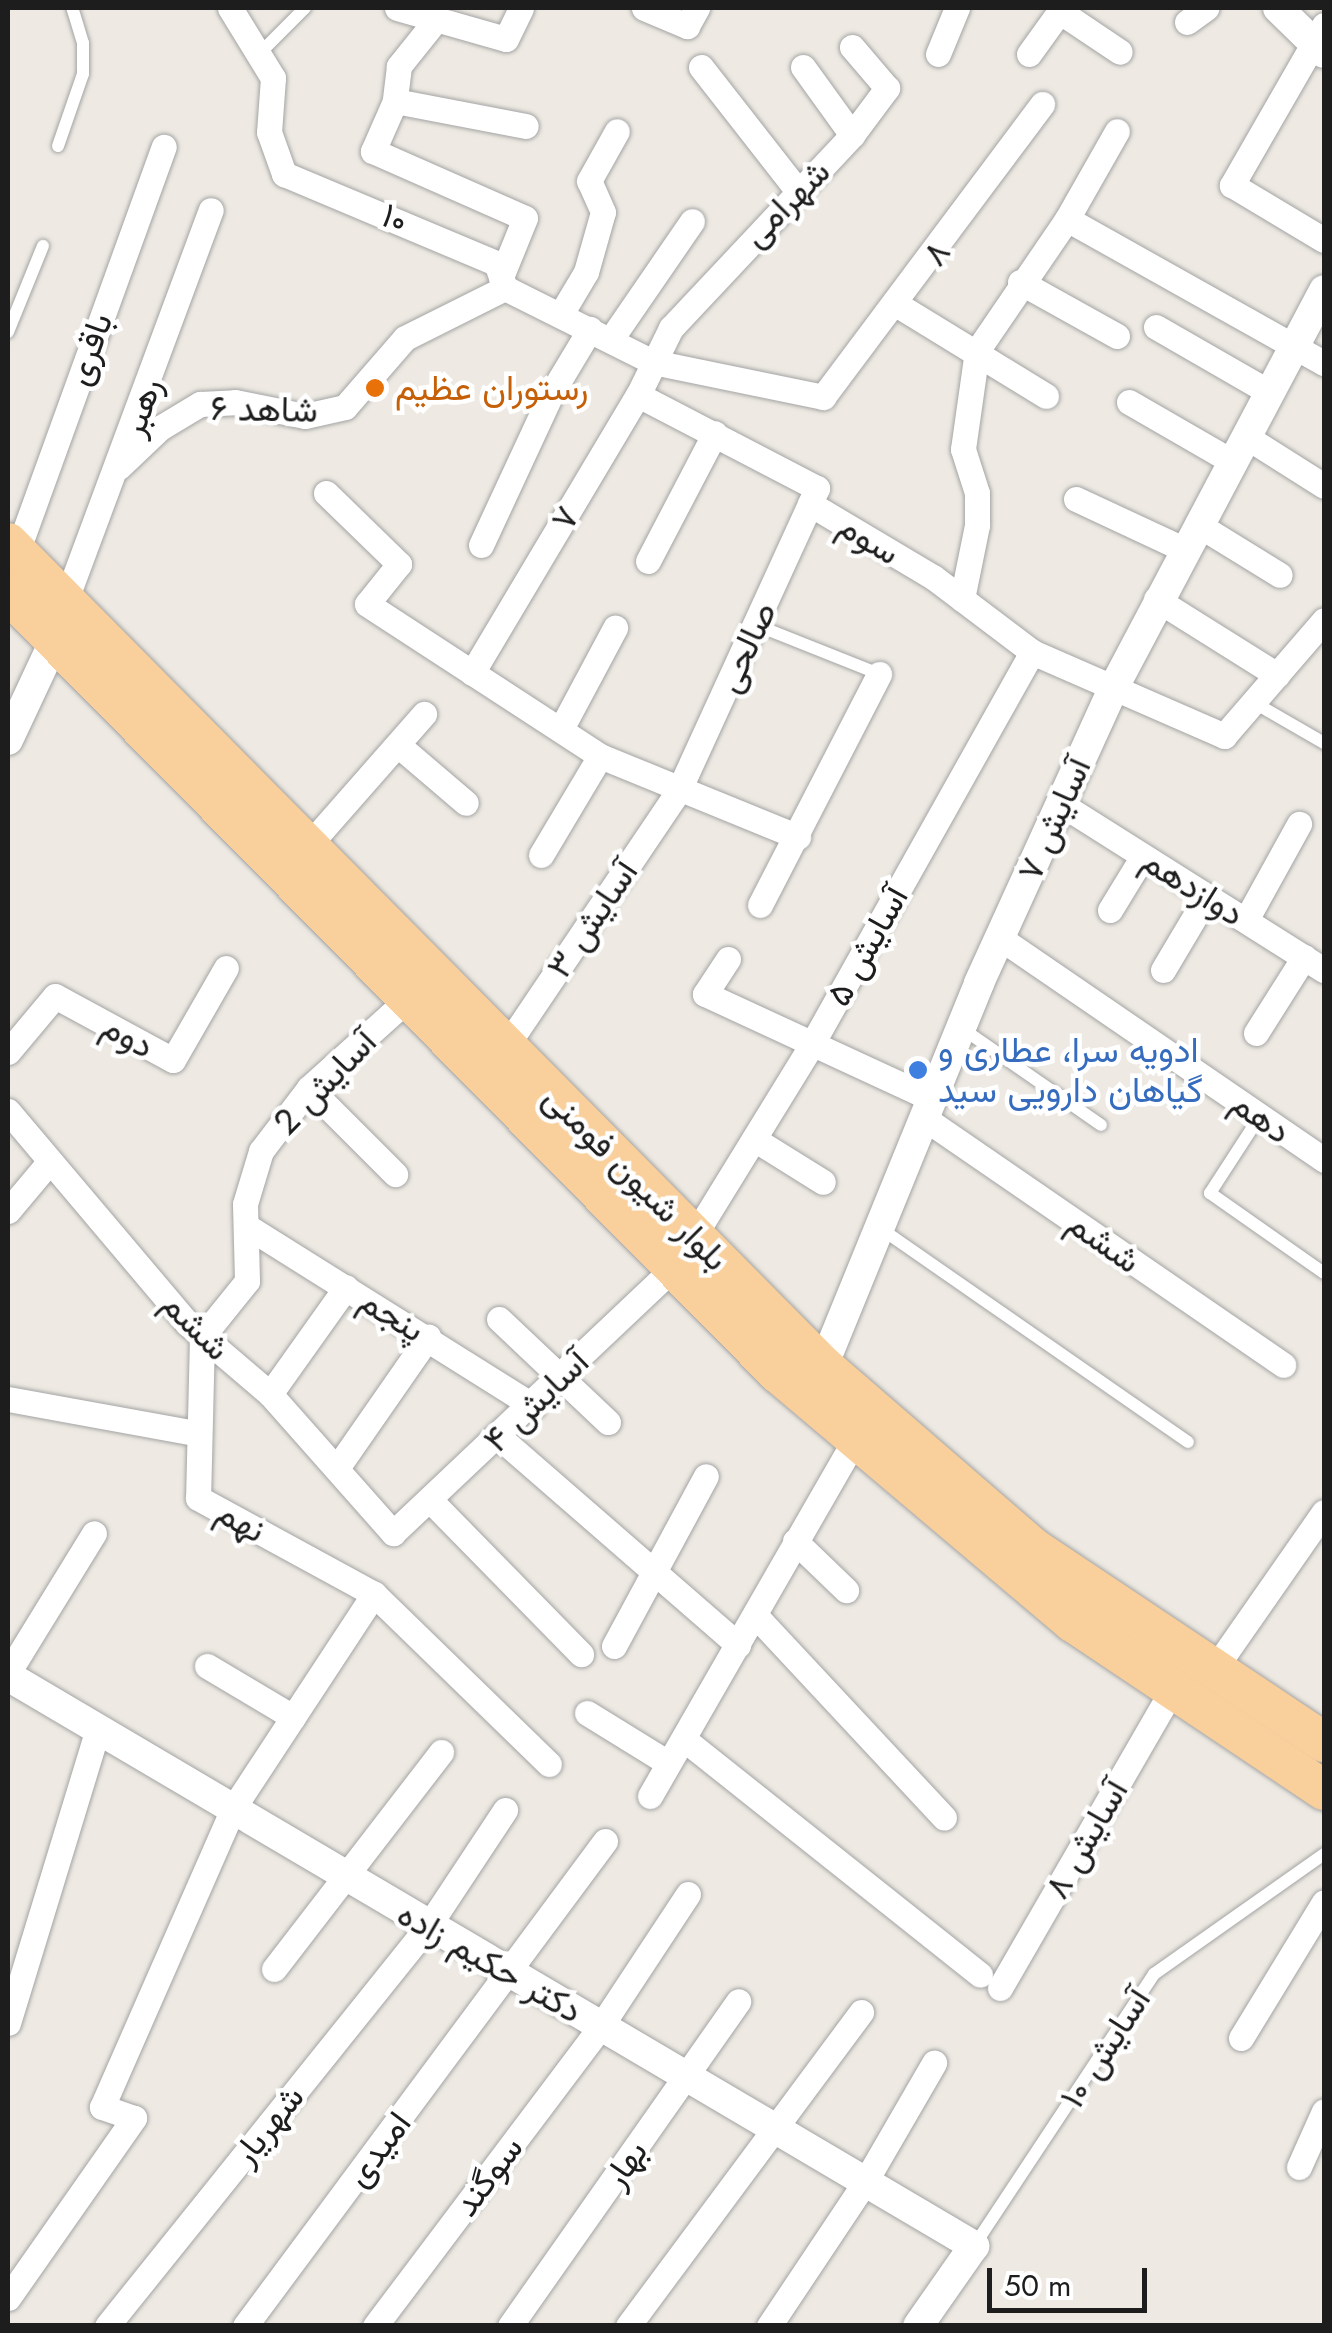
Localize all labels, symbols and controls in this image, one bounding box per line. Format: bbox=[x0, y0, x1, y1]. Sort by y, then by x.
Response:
street label: شهرامی bbox=[734, 151, 838, 255]
street label: ۱۰ bbox=[375, 194, 415, 242]
street label: ۸ bbox=[913, 232, 959, 274]
street label: باقری bbox=[57, 307, 121, 391]
place label: رستوران عظیم bbox=[395, 367, 589, 409]
street label: رهبر bbox=[111, 372, 171, 442]
marker: رستوران عظیم bbox=[364, 377, 386, 399]
street label: شاهد ۶ bbox=[210, 387, 318, 431]
street label: ۷ bbox=[542, 498, 588, 538]
street label: سوم bbox=[831, 505, 907, 573]
street label: صالحی bbox=[707, 595, 785, 699]
street label: آسایش ۷ bbox=[1008, 751, 1100, 887]
street label: دوازدهم bbox=[1134, 839, 1252, 935]
street label: آسایش ۳ bbox=[538, 852, 646, 986]
street label: آسایش ۵ bbox=[817, 879, 917, 1013]
street label: دوم bbox=[95, 1005, 161, 1067]
street label: آسایش 2 bbox=[265, 1021, 385, 1143]
place label: ادویه سرا، عطاری و گیاهان دارویی سید bbox=[938, 1029, 1203, 1111]
marker: ادویه سرا، عطاری و گیاهان دارویی سید bbox=[907, 1059, 929, 1081]
street label: بلوار شیون فومنی bbox=[535, 1077, 737, 1279]
street label: دهم bbox=[1223, 1082, 1299, 1152]
street label: ششم bbox=[1059, 1202, 1149, 1282]
street label: پنجم bbox=[352, 1279, 432, 1351]
street label: ششم bbox=[153, 1283, 239, 1369]
street label: آسایش ۴ bbox=[475, 1341, 597, 1461]
street label: نهم bbox=[209, 1491, 273, 1551]
street label: آسایش ۸ bbox=[1035, 1772, 1137, 1906]
street label: دکتر حکیم زاده bbox=[390, 1892, 590, 2032]
street label: آسایش ‍۱۰ bbox=[1051, 1980, 1159, 2116]
street label: شهریار bbox=[223, 2077, 313, 2173]
street label: امیدی bbox=[336, 2103, 420, 2195]
street label: سوگند bbox=[444, 2128, 532, 2224]
street label: بهار bbox=[594, 2132, 656, 2196]
scale bar bbox=[992, 2248, 1152, 2310]
text: 50 m bbox=[1004, 2264, 1071, 2307]

